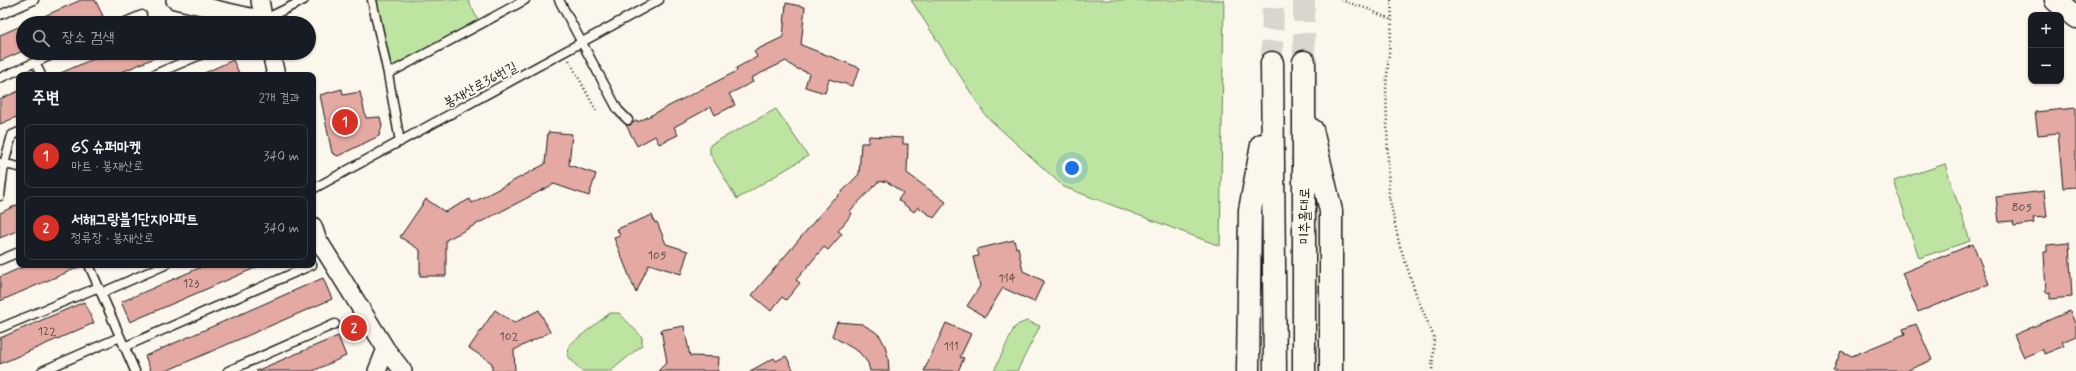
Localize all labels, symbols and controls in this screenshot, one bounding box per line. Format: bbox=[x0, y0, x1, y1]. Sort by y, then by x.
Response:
map controls bbox=[2028, 12, 2064, 84]
button: + bbox=[2028, 12, 2064, 48]
search box bbox=[16, 16, 316, 60]
icon: search bbox=[30, 27, 52, 49]
text: 장소 검색 bbox=[62, 28, 114, 48]
button: − bbox=[2028, 48, 2064, 84]
street label: 봉재산로36번길 bbox=[440, 58, 521, 112]
text: 주변 bbox=[32, 87, 59, 109]
text: 2개 결과 bbox=[259, 90, 300, 107]
pin: 1 bbox=[332, 107, 358, 137]
text: GS 슈퍼마켓 bbox=[71, 138, 141, 158]
text: 1 bbox=[43, 148, 49, 165]
text: 340 m bbox=[264, 148, 299, 165]
text: 마트 · 봉재산로 bbox=[71, 158, 144, 175]
your location bbox=[1062, 158, 1082, 178]
street label: 미추홀대로 bbox=[1296, 188, 1314, 244]
house number: 805 bbox=[2012, 200, 2032, 216]
text: 서해그랑블1단지아파트 bbox=[71, 210, 198, 230]
text: 2 bbox=[43, 220, 49, 237]
text: 340 m bbox=[264, 220, 299, 237]
text: 정류장 · 봉재산로 bbox=[71, 230, 154, 247]
house number: 105 bbox=[648, 248, 667, 264]
house number: 114 bbox=[998, 271, 1016, 287]
house number: 123 bbox=[183, 276, 199, 292]
pin: 2 bbox=[341, 313, 367, 343]
house number: 122 bbox=[38, 324, 56, 340]
house number: 102 bbox=[499, 329, 519, 345]
house number: 111 bbox=[943, 339, 959, 355]

